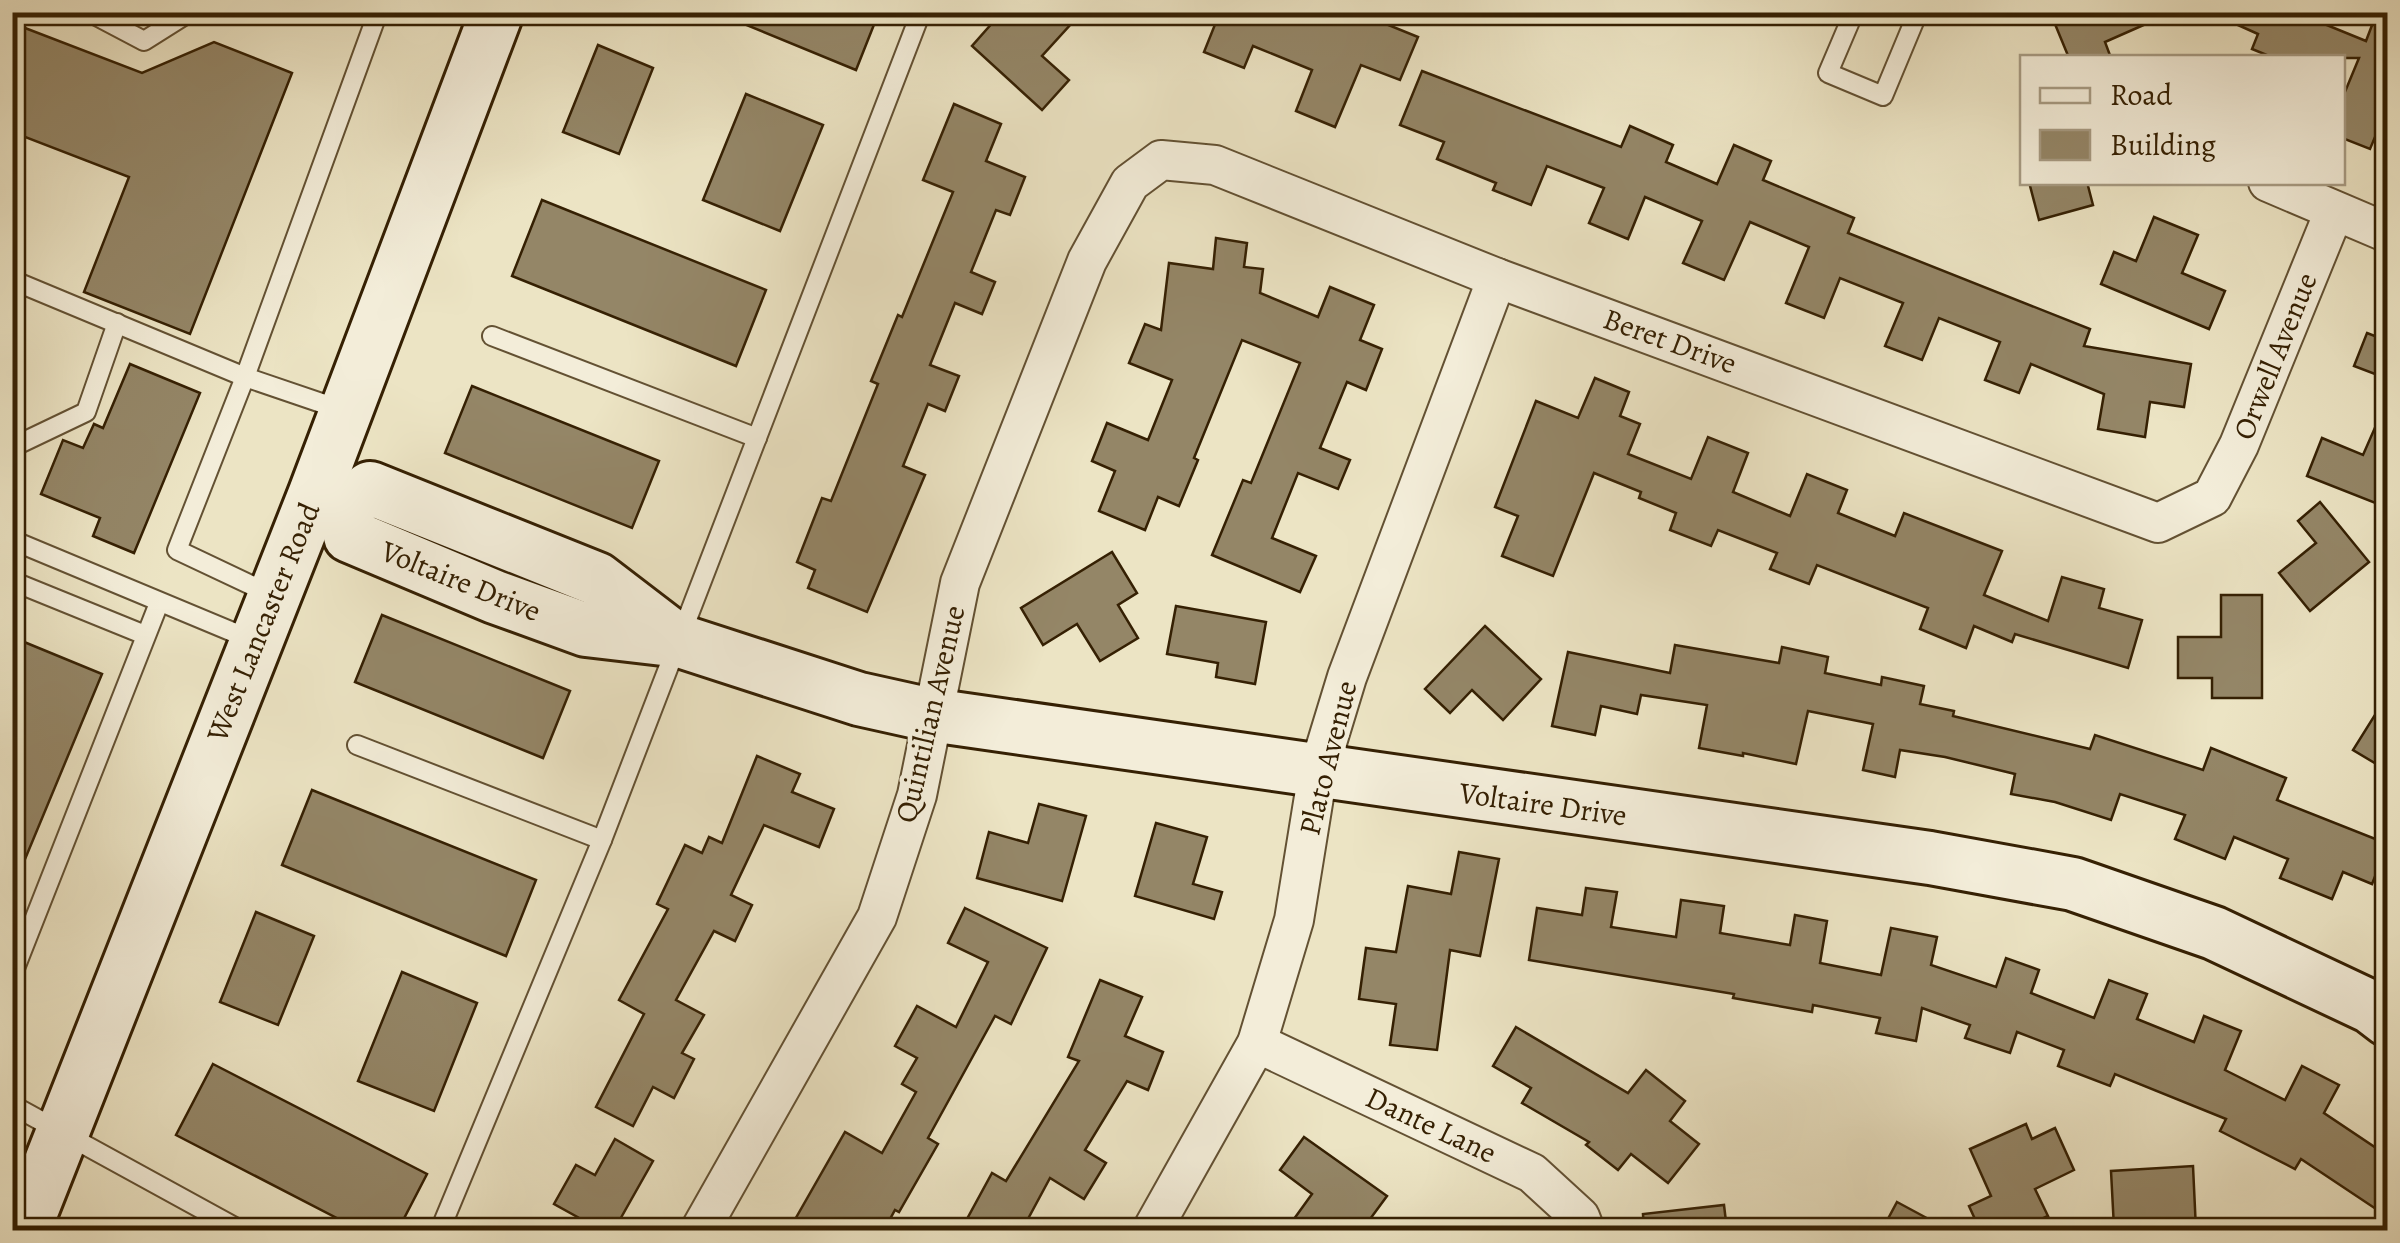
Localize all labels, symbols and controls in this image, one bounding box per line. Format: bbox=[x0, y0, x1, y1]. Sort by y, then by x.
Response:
legend bbox=[2020, 55, 2345, 185]
text: Road bbox=[2110, 75, 2173, 115]
text: Building bbox=[2110, 125, 2216, 165]
street label: Orwell Avenue bbox=[2223, 267, 2327, 445]
street label: Beret Drive bbox=[1598, 298, 1742, 384]
street label: West Lancaster Road bbox=[196, 496, 330, 748]
street label: Voltaire Drive bbox=[374, 531, 547, 631]
street label: Quintilian Avenue bbox=[886, 601, 974, 827]
street label: Plato Avenue bbox=[1289, 677, 1367, 839]
street label: Voltaire Drive bbox=[1456, 772, 1629, 836]
street label: Dante Lane bbox=[1359, 1077, 1503, 1173]

